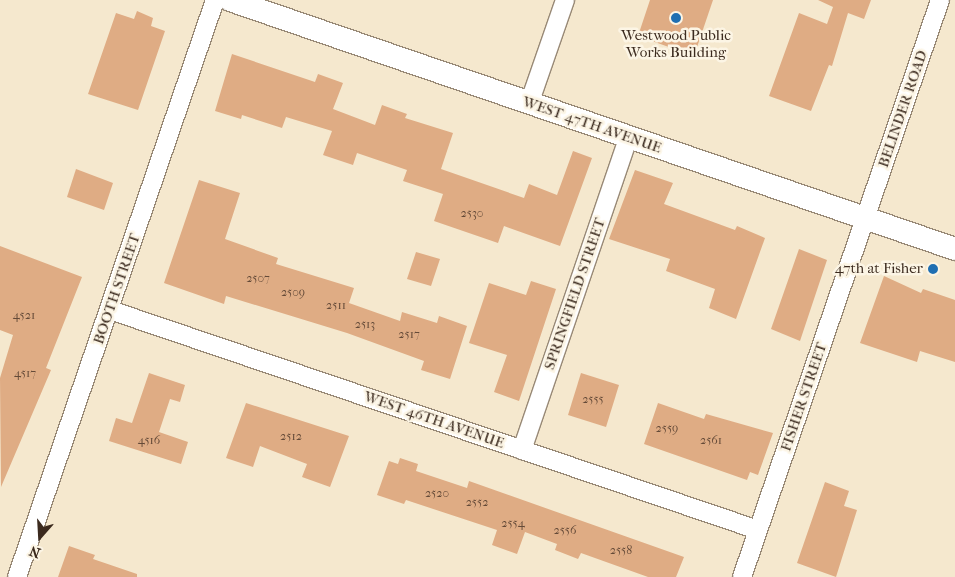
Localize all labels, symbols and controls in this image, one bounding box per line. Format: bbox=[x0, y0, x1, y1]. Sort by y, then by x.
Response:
marker: Westwood Public Works Building bbox=[670, 12, 682, 24]
place label: Westwood Public Works Building bbox=[621, 26, 731, 61]
street label: BELINDER ROAD bbox=[874, 48, 932, 170]
street label: WEST 47TH AVENUE bbox=[520, 93, 664, 157]
house number: 2530 bbox=[461, 207, 483, 221]
street label: SPRINGFIELD STREET bbox=[541, 216, 609, 372]
street label: BOOTH STREET bbox=[90, 231, 144, 347]
place label: 47th at Fisher bbox=[835, 260, 923, 278]
marker: 47th at Fisher bbox=[927, 263, 939, 275]
house number: 2507 bbox=[246, 272, 270, 286]
house number: 2509 bbox=[281, 286, 305, 300]
house number: 2511 bbox=[326, 299, 346, 313]
house number: 4521 bbox=[13, 309, 35, 323]
house number: 2513 bbox=[355, 318, 375, 332]
house number: 2517 bbox=[398, 328, 420, 342]
street label: FISHER STREET bbox=[777, 340, 831, 454]
house number: 4517 bbox=[14, 367, 36, 381]
street label: WEST 46TH AVENUE bbox=[362, 388, 506, 452]
house number: 2555 bbox=[582, 393, 604, 407]
house number: 2559 bbox=[656, 422, 678, 436]
house number: 2512 bbox=[280, 430, 302, 444]
house number: 4516 bbox=[138, 434, 160, 448]
house number: 2561 bbox=[700, 434, 722, 448]
house number: 2520 bbox=[425, 487, 449, 501]
house number: 2552 bbox=[466, 496, 488, 510]
north arrow bbox=[15, 512, 65, 562]
house number: 2554 bbox=[501, 517, 525, 531]
house number: 2556 bbox=[554, 524, 576, 538]
text: N bbox=[27, 542, 43, 561]
house number: 2558 bbox=[610, 544, 632, 558]

